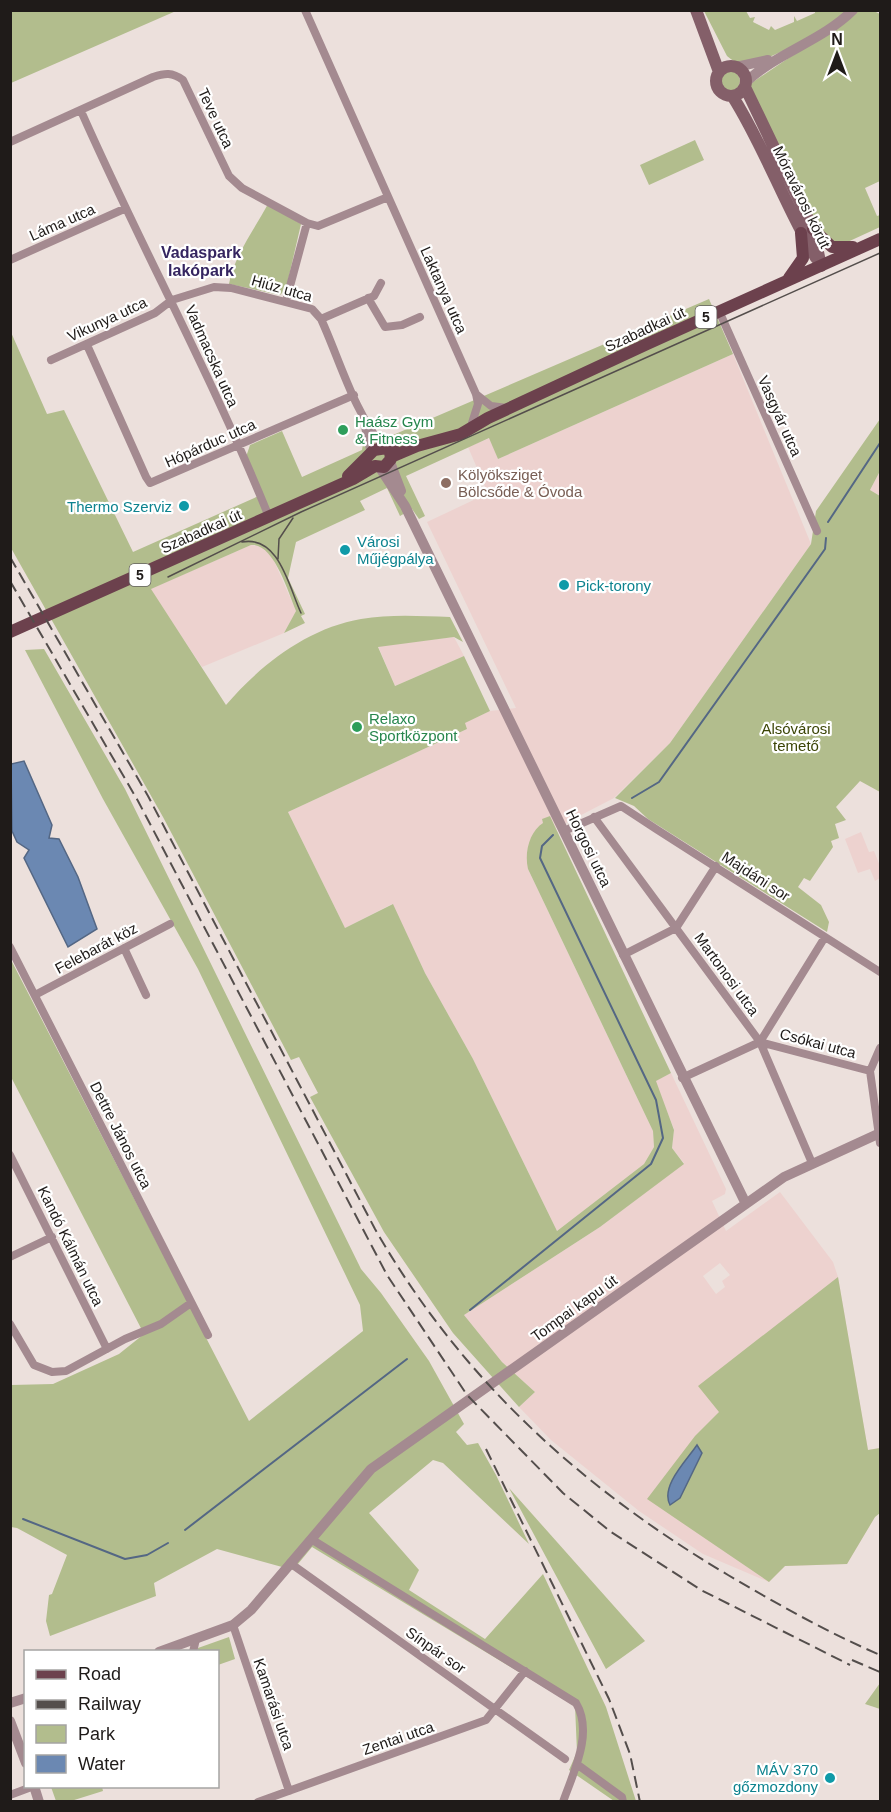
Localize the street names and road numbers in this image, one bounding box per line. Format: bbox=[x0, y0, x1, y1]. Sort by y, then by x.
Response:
street label: Teve utca bbox=[195, 85, 238, 151]
street label: Móravárosi körút bbox=[770, 143, 834, 252]
street label: Láma utca bbox=[27, 200, 98, 244]
street label: Laktanya utca bbox=[417, 244, 471, 337]
street label: Hiúz utca bbox=[250, 271, 315, 305]
street label: Vikunya utca bbox=[65, 293, 150, 345]
street label: Vadmacska utca bbox=[182, 302, 242, 410]
street label: Szabadkai út bbox=[602, 303, 689, 355]
road number: 5 bbox=[696, 306, 716, 328]
street label: Vasgyár utca bbox=[755, 373, 806, 460]
street label: Hópárduc utca bbox=[162, 415, 259, 471]
street label: Szabadkai út bbox=[158, 505, 245, 556]
road number: 5 bbox=[130, 564, 150, 586]
street label: Horgosi utca bbox=[563, 806, 615, 890]
street label: Majdáni sor bbox=[719, 848, 793, 904]
street label: Felebarát köz bbox=[52, 919, 140, 977]
street label: Martonosi utca bbox=[691, 929, 763, 1019]
street label: Csókai utca bbox=[778, 1025, 859, 1062]
street label: Dettre János utca bbox=[87, 1079, 156, 1192]
street label: Kandó Kálmán utca bbox=[35, 1183, 108, 1309]
street label: Tompai kapu út bbox=[528, 1271, 621, 1345]
street label: Sínpár sor bbox=[403, 1623, 469, 1677]
street label: Kamarási utca bbox=[250, 1656, 298, 1753]
street label: Zentai utca bbox=[360, 1718, 436, 1758]

